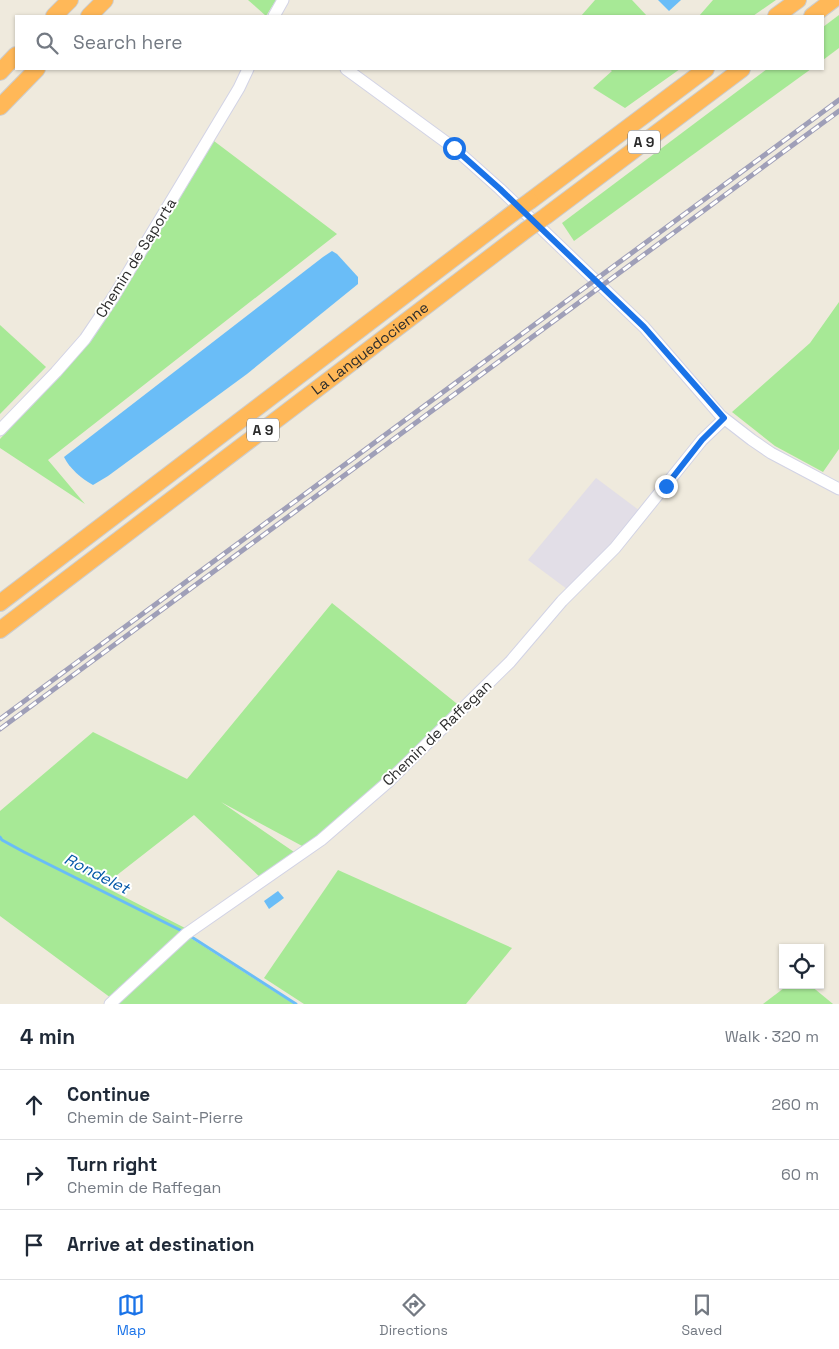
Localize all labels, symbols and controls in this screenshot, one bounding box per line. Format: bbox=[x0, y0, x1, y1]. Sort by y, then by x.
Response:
search box bbox=[15, 15, 824, 70]
icon: search bbox=[33, 29, 61, 57]
text: Search here bbox=[73, 30, 183, 55]
road number: A 9 bbox=[628, 130, 660, 154]
route start bbox=[443, 137, 466, 160]
street label: Chemin de Saporta bbox=[91, 194, 180, 321]
street label: La Languedocienne bbox=[307, 297, 432, 399]
road number: A 9 bbox=[247, 418, 279, 442]
route end bbox=[655, 475, 678, 498]
street label: Chemin de Raffegan bbox=[378, 676, 495, 790]
water label: Rondelet bbox=[61, 848, 134, 899]
map controls bbox=[779, 944, 824, 989]
button: locate bbox=[779, 944, 824, 989]
text: 4 min bbox=[20, 1023, 75, 1050]
text: Walk · 320 m bbox=[725, 1026, 819, 1047]
text: Continue bbox=[67, 1082, 150, 1107]
icon: ahead bbox=[20, 1091, 48, 1119]
text: 260 m bbox=[771, 1094, 819, 1115]
text: Chemin de Saint-Pierre bbox=[67, 1107, 243, 1128]
text: Turn right bbox=[67, 1152, 157, 1177]
icon: right bbox=[20, 1161, 48, 1189]
text: 60 m bbox=[781, 1164, 819, 1185]
text: Chemin de Raffegan bbox=[67, 1177, 221, 1198]
icon: arrive bbox=[20, 1231, 48, 1259]
text: Arrive at destination bbox=[67, 1232, 255, 1257]
tab: Map bbox=[117, 1291, 146, 1339]
tab: Directions bbox=[379, 1291, 448, 1339]
tab: Saved bbox=[681, 1291, 722, 1339]

